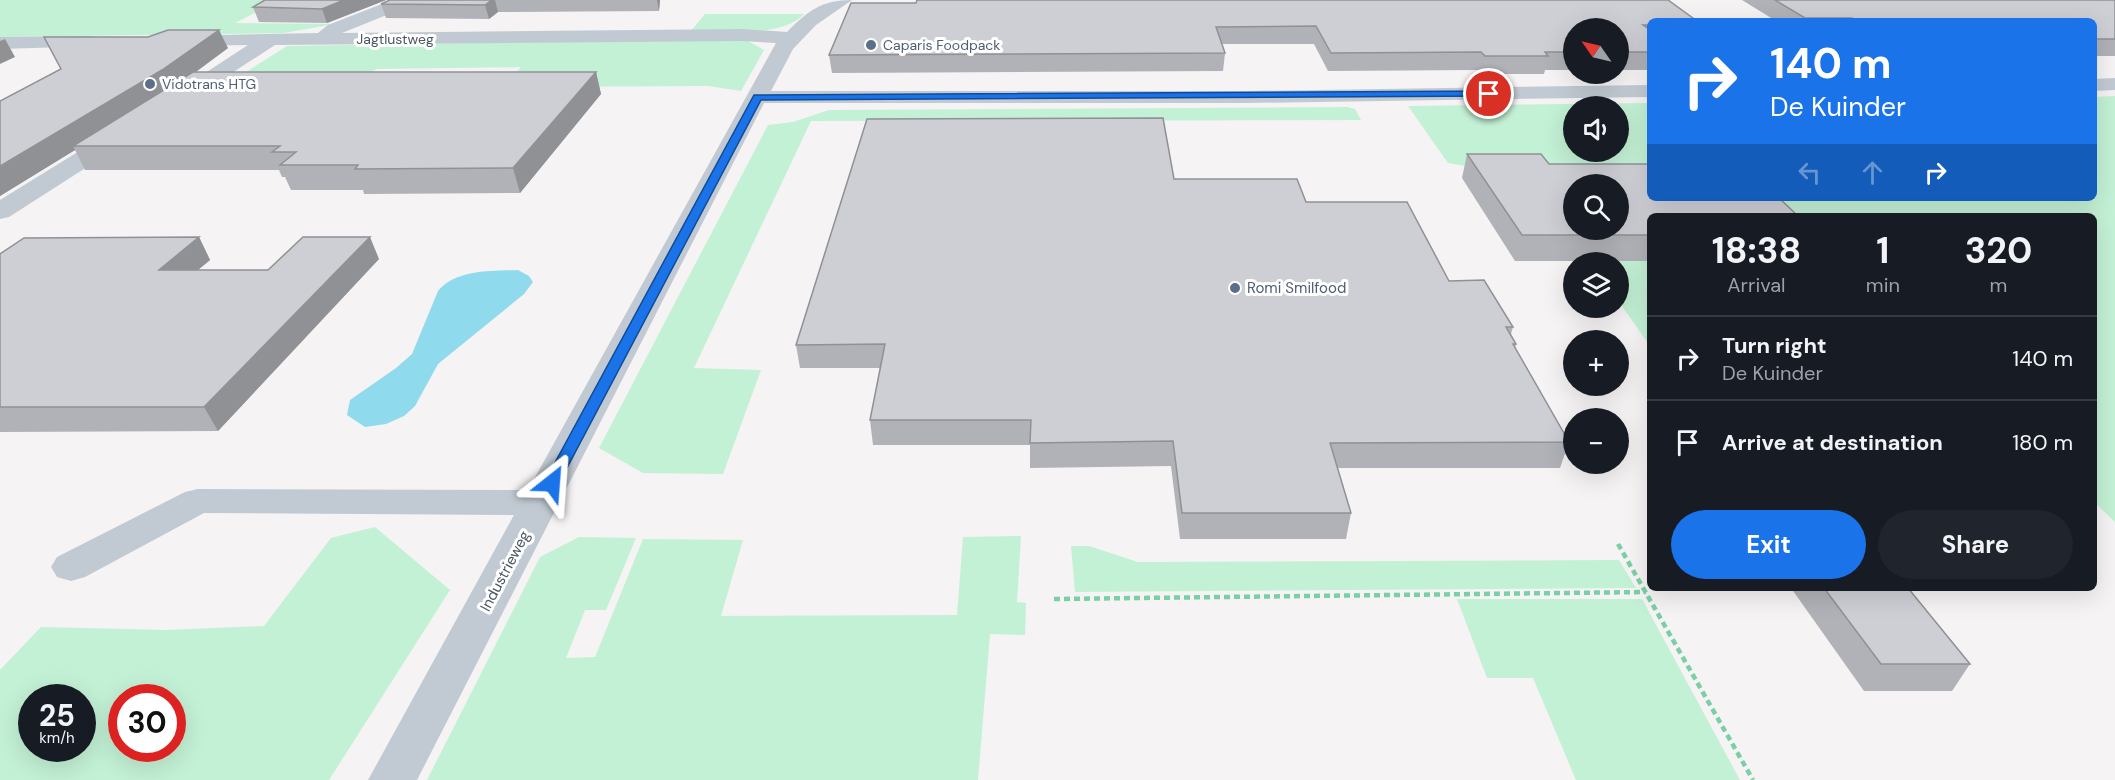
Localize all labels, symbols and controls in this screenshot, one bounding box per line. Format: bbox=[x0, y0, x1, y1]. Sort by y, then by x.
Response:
north arrow bbox=[1563, 18, 1629, 84]
map controls bbox=[1563, 18, 1629, 474]
street label: Jagtlustweg bbox=[356, 30, 434, 48]
place label: Caparis Foodpack bbox=[883, 36, 1000, 54]
text: 140 m bbox=[1770, 36, 1892, 91]
marker: Caparis Foodpack bbox=[864, 38, 878, 52]
icon: right bbox=[1671, 42, 1749, 120]
pin bbox=[1463, 68, 1514, 119]
place label: Vidotrans HTG bbox=[162, 75, 256, 93]
marker: Vidotrans HTG bbox=[143, 77, 157, 91]
icon: arrive bbox=[1472, 77, 1505, 110]
text: De Kuinder bbox=[1770, 89, 1906, 124]
button: sound bbox=[1563, 96, 1629, 162]
icon: left bbox=[1793, 156, 1826, 189]
icon: ahead bbox=[1856, 156, 1889, 189]
icon: right bbox=[1919, 156, 1952, 189]
button: search bbox=[1563, 174, 1629, 240]
text: 18:38 bbox=[1712, 227, 1801, 274]
text: 1 bbox=[1876, 227, 1889, 274]
text: 320 bbox=[1965, 227, 2032, 274]
button: layers bbox=[1563, 252, 1629, 318]
text: Arrival bbox=[1727, 272, 1786, 298]
text: min bbox=[1866, 272, 1900, 298]
text: m bbox=[1990, 272, 2007, 298]
place label: Romi Smilfood bbox=[1247, 278, 1346, 298]
marker: Romi Smilfood bbox=[1228, 281, 1242, 295]
button: + bbox=[1563, 330, 1629, 396]
text: Turn right bbox=[1722, 331, 1827, 360]
icon: right bbox=[1671, 342, 1704, 375]
text: 140 m bbox=[2012, 344, 2073, 373]
text: De Kuinder bbox=[1722, 360, 1823, 386]
button: − bbox=[1563, 408, 1629, 474]
icon: arrive bbox=[1671, 426, 1704, 459]
text: Arrive at destination bbox=[1722, 428, 1943, 457]
text: 180 m bbox=[2012, 428, 2073, 457]
position arrow bbox=[520, 451, 584, 515]
button: Exit bbox=[1671, 510, 1866, 579]
button: Share bbox=[1878, 510, 2073, 579]
street label: Industrieweg bbox=[475, 527, 535, 615]
speed limit sign: 30 bbox=[108, 684, 186, 762]
text: 25 bbox=[39, 696, 75, 735]
text: km/h bbox=[39, 728, 75, 748]

